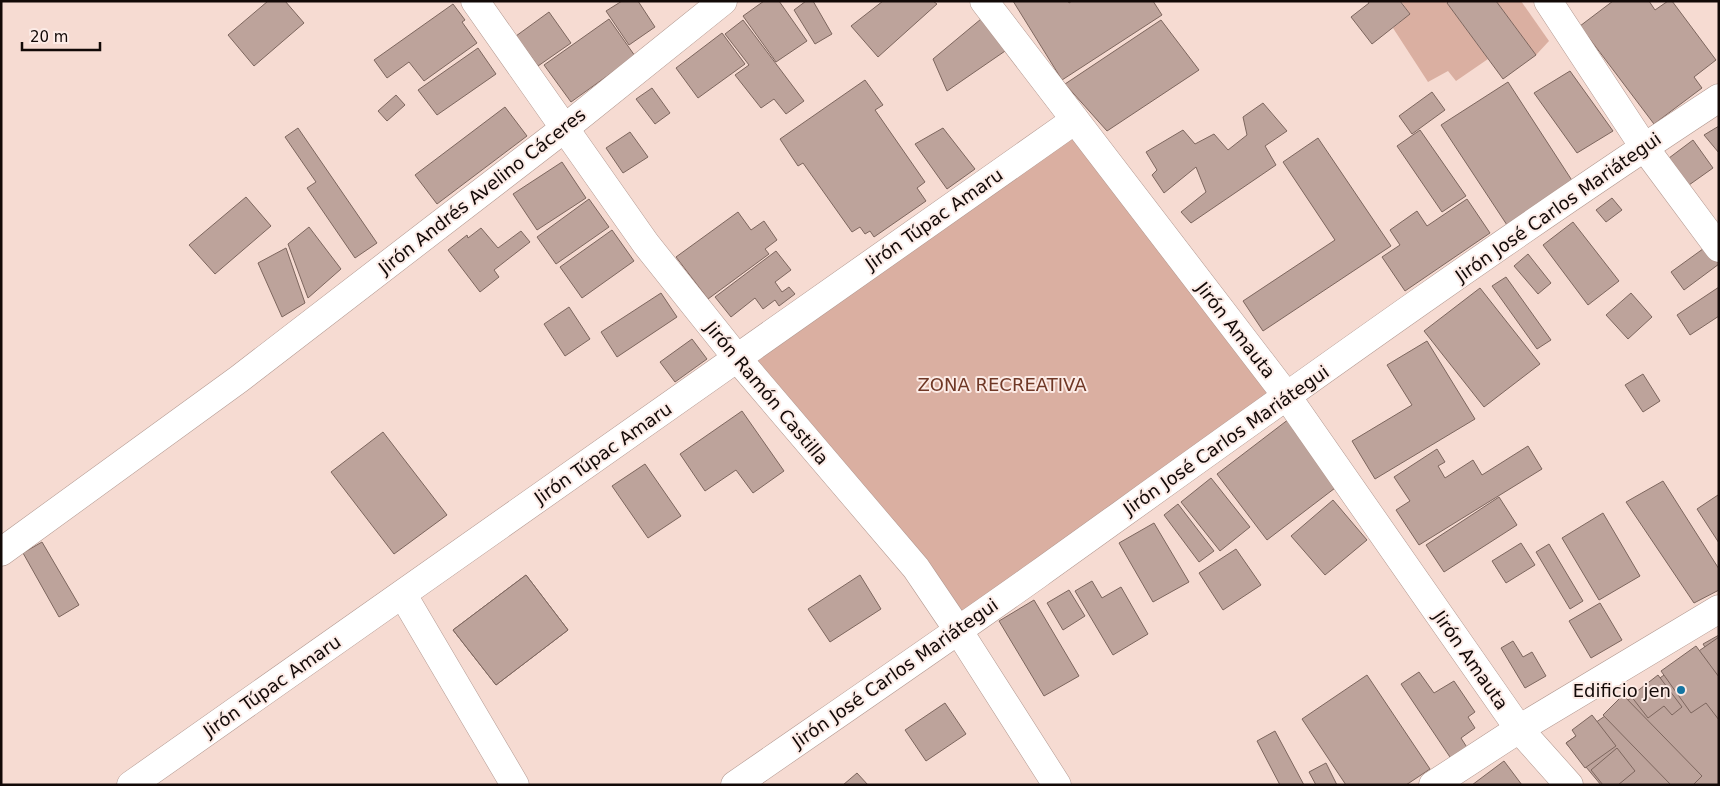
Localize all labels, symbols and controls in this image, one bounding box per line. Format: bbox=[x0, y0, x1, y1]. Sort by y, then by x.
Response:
scale bar bbox=[22, 20, 100, 52]
text: 20 m bbox=[30, 28, 68, 46]
street label: Jirón Andrés Avelino Cáceres bbox=[374, 104, 590, 279]
street label: Jirón José Carlos Mariátegui bbox=[1450, 128, 1665, 287]
street label: Jirón Túpac Amaru bbox=[860, 164, 1007, 275]
street label: Jirón Amauta bbox=[1191, 277, 1280, 382]
street label: Jirón Ramón Castilla bbox=[700, 316, 833, 469]
street label: Jirón José Carlos Mariátegui bbox=[1118, 361, 1333, 520]
park label: ZONA RECREATIVA bbox=[917, 374, 1087, 395]
street label: Jirón Túpac Amaru bbox=[529, 398, 676, 509]
street label: Jirón José Carlos Mariátegui bbox=[787, 594, 1002, 753]
street label: Jirón Amauta bbox=[1429, 606, 1513, 713]
street label: Jirón Túpac Amaru bbox=[198, 631, 345, 742]
place label: Edificio jen bbox=[1573, 680, 1671, 701]
marker: Edificio jen bbox=[1675, 684, 1687, 696]

